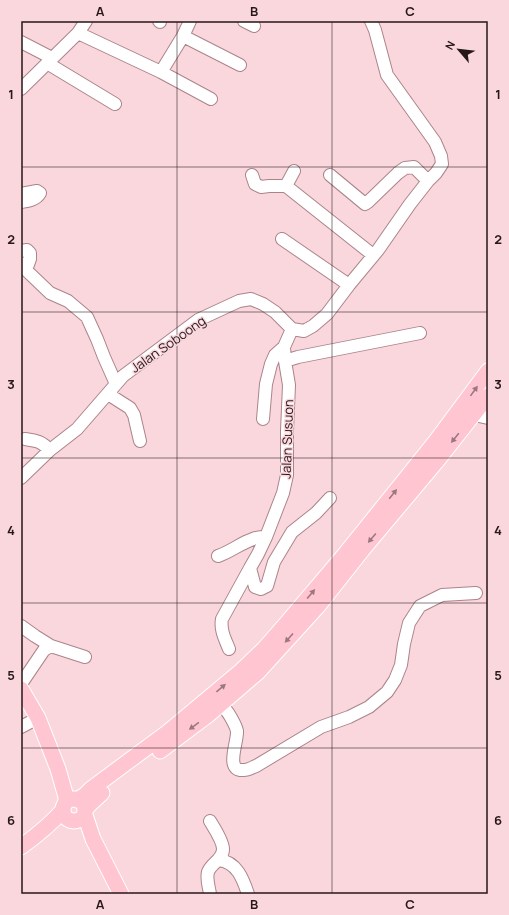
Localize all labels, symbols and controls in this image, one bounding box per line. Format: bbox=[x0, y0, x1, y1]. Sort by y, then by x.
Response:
text: A bbox=[96, 2, 105, 20]
text: B bbox=[250, 2, 258, 20]
text: C bbox=[405, 2, 415, 20]
north arrow bbox=[439, 30, 479, 70]
text: N bbox=[441, 38, 458, 52]
text: 1 bbox=[8, 85, 14, 103]
text: 1 bbox=[495, 85, 501, 103]
text: 2 bbox=[7, 230, 15, 248]
text: 2 bbox=[494, 230, 502, 248]
street label: Jalan Soboong bbox=[127, 311, 209, 377]
text: 3 bbox=[7, 375, 15, 393]
text: 3 bbox=[494, 375, 502, 393]
one-way arrow bbox=[469, 386, 478, 397]
street label: Jalan Susuon bbox=[277, 399, 297, 479]
one-way arrow bbox=[451, 432, 460, 443]
one-way arrow bbox=[389, 488, 398, 499]
text: 4 bbox=[7, 521, 15, 539]
text: 4 bbox=[494, 521, 502, 539]
one-way arrow bbox=[368, 533, 377, 543]
one-way arrow bbox=[307, 589, 315, 600]
one-way arrow bbox=[285, 633, 294, 642]
text: 5 bbox=[7, 666, 15, 684]
text: 5 bbox=[494, 666, 502, 684]
one-way arrow bbox=[216, 683, 226, 692]
one-way arrow bbox=[188, 722, 199, 730]
text: 6 bbox=[7, 811, 15, 829]
text: 6 bbox=[494, 811, 502, 829]
text: A bbox=[96, 895, 105, 913]
text: B bbox=[250, 895, 258, 913]
text: C bbox=[405, 895, 415, 913]

